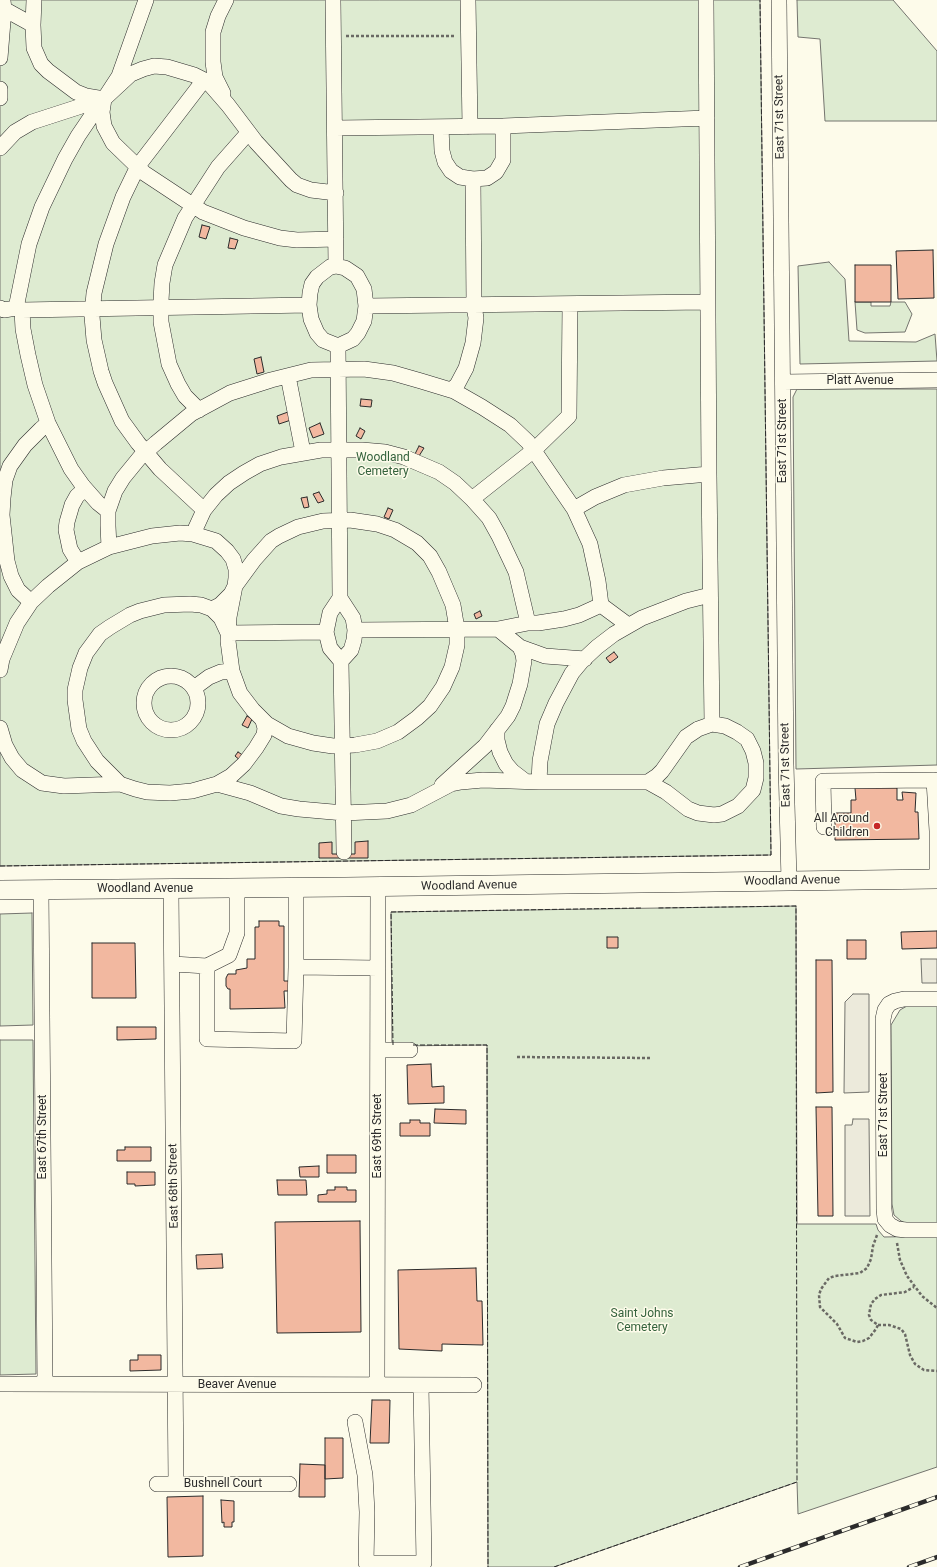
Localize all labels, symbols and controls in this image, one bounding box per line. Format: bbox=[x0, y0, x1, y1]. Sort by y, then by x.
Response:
street label: East 71st Street bbox=[772, 75, 788, 159]
street label: Platt Avenue bbox=[826, 374, 894, 388]
street label: East 71st Street bbox=[776, 399, 790, 483]
park label: Woodland Cemetery bbox=[356, 451, 410, 479]
street label: East 71st Street bbox=[778, 723, 794, 807]
place label: All Around Children bbox=[814, 812, 869, 840]
marker: All Around Children bbox=[872, 821, 882, 831]
street label: Woodland Avenue bbox=[744, 873, 840, 889]
street label: Woodland Avenue bbox=[421, 878, 517, 894]
street label: Woodland Avenue bbox=[97, 882, 193, 896]
street label: East 71st Street bbox=[877, 1073, 891, 1157]
street label: East 69th Street bbox=[371, 1093, 385, 1179]
street label: East 67th Street bbox=[36, 1094, 50, 1180]
street label: East 68th Street bbox=[166, 1143, 182, 1229]
park label: Saint Johns Cemetery bbox=[611, 1307, 673, 1335]
street label: Beaver Avenue bbox=[198, 1378, 276, 1392]
street label: Bushnell Court bbox=[184, 1477, 262, 1491]

